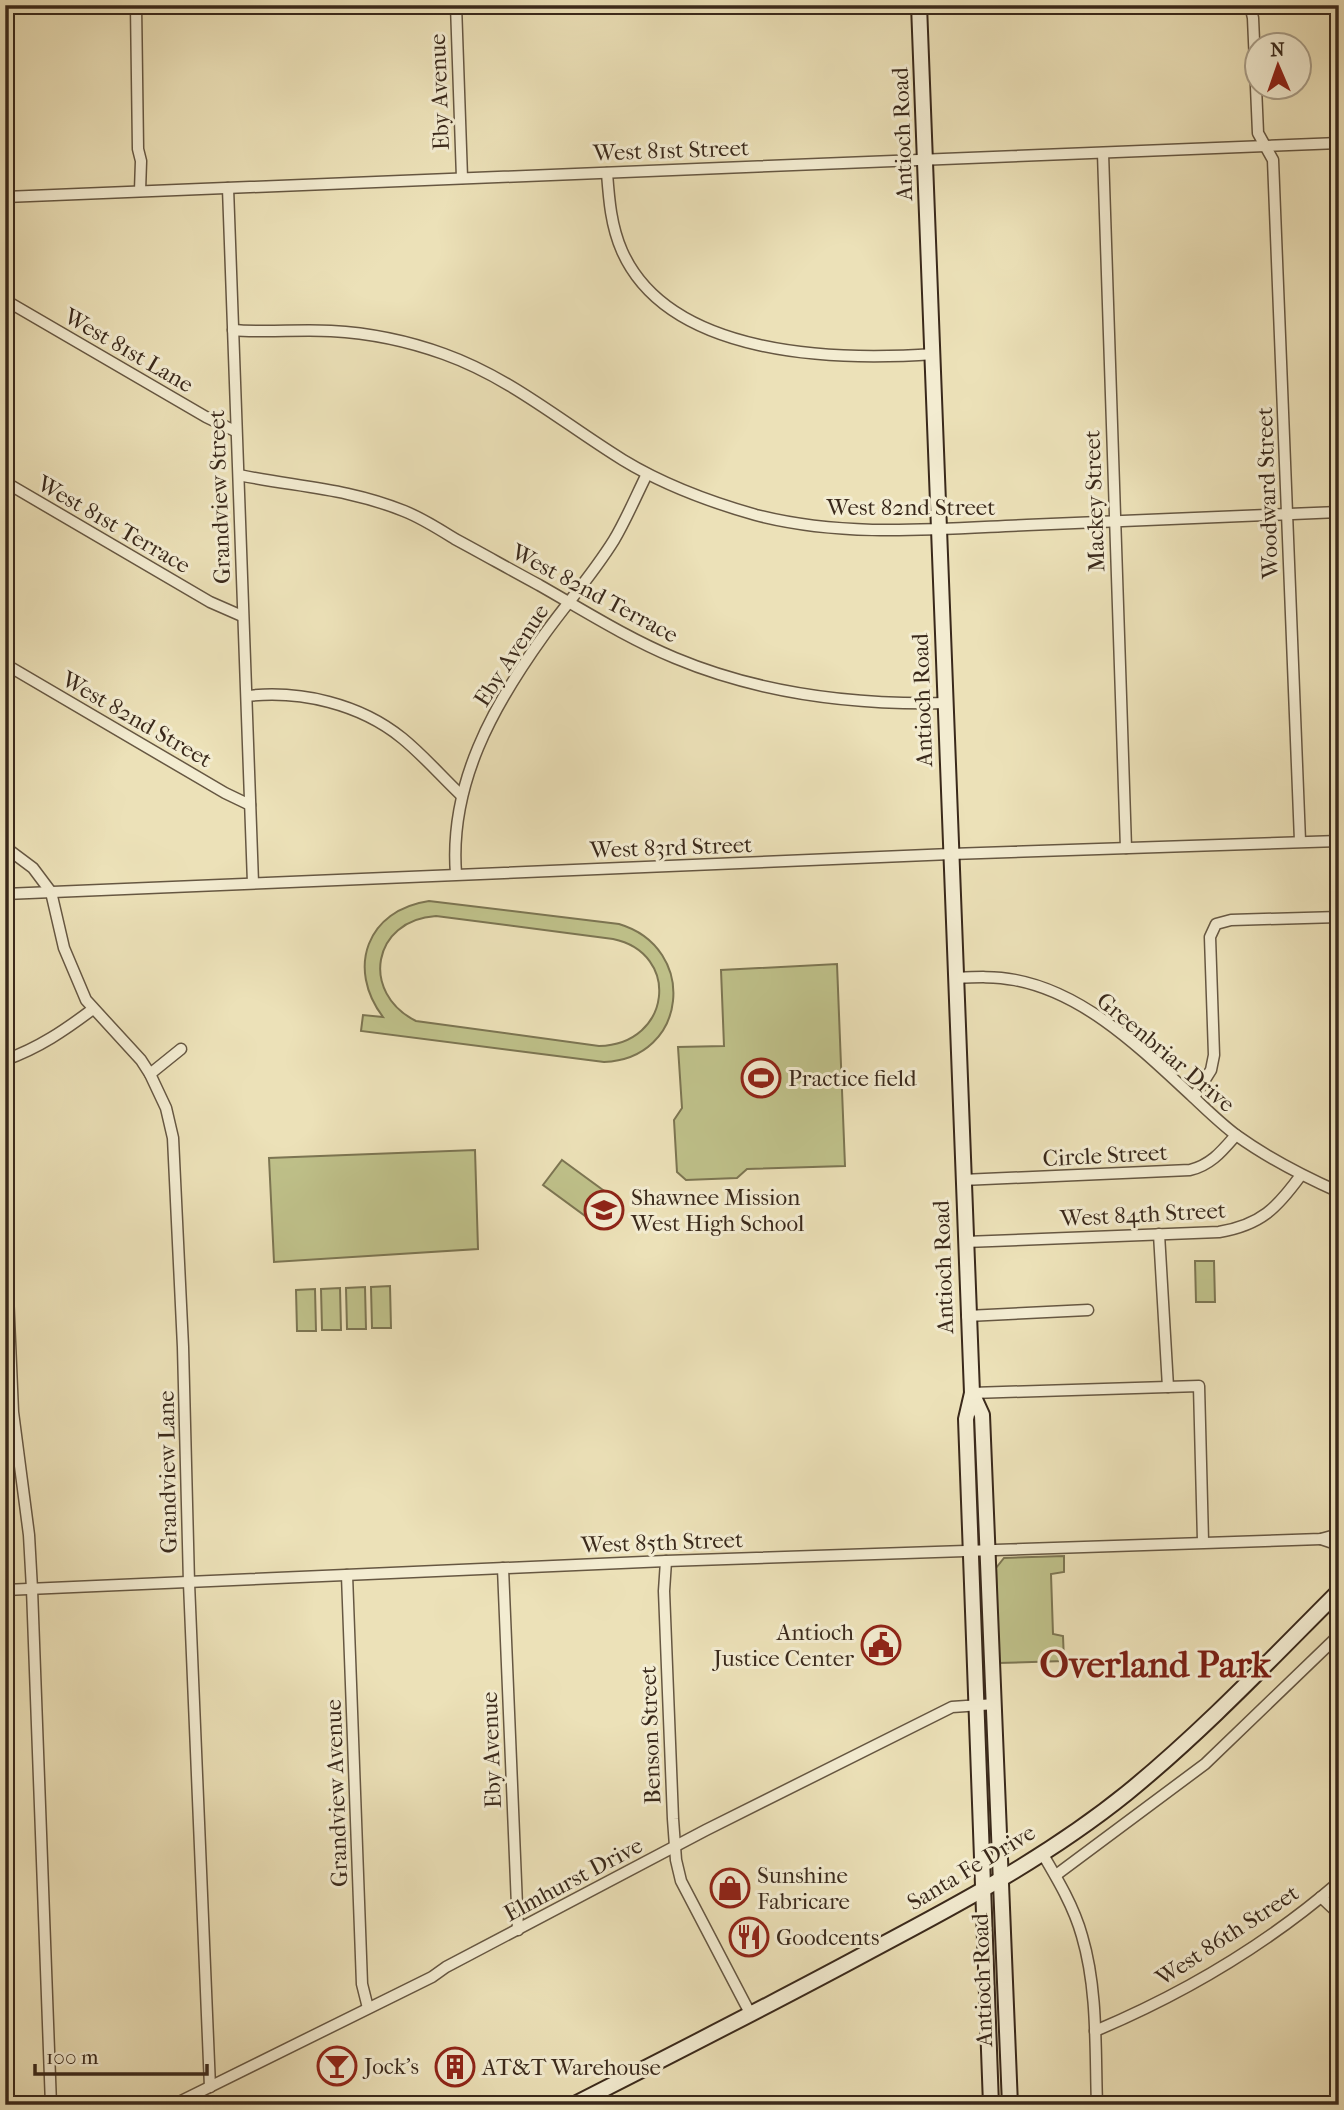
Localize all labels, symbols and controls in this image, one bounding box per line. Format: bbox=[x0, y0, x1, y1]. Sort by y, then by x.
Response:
north arrow bbox=[1242, 32, 1312, 102]
street label: Eby Avenue bbox=[424, 33, 455, 151]
text: N bbox=[1270, 39, 1286, 61]
street label: Antioch Road bbox=[887, 66, 918, 202]
street label: West 81st Street bbox=[592, 134, 750, 167]
street label: West 81st Lane bbox=[58, 302, 198, 398]
street label: Woodward Street bbox=[1251, 407, 1284, 580]
street label: Grandview Street bbox=[203, 409, 236, 585]
street label: Mackey Street bbox=[1079, 429, 1110, 572]
street label: West 81st Terrace bbox=[32, 469, 195, 579]
street label: West 82nd Street bbox=[826, 494, 995, 521]
street label: West 82nd Terrace bbox=[506, 538, 683, 649]
street label: Eby Avenue bbox=[468, 599, 555, 712]
street label: Antioch Road bbox=[907, 632, 938, 768]
street label: West 82nd Street bbox=[56, 665, 217, 773]
street label: West 83rd Street bbox=[588, 831, 753, 864]
street label: Greenbriar Drive bbox=[1091, 987, 1240, 1118]
sports icon: Practice field bbox=[740, 1057, 782, 1099]
place label: Practice field bbox=[788, 1065, 917, 1092]
street label: Circle Street bbox=[1042, 1139, 1168, 1172]
place label: Shawnee Mission West High School bbox=[630, 1184, 805, 1237]
school or university icon: Shawnee Mission West High School bbox=[583, 1189, 625, 1231]
street label: West 84th Street bbox=[1059, 1197, 1227, 1232]
street label: Antioch Road bbox=[928, 1199, 959, 1335]
street label: Grandview Lane bbox=[153, 1390, 182, 1554]
street label: West 85th Street bbox=[579, 1526, 744, 1559]
place label: Antioch Justice Center bbox=[712, 1619, 854, 1672]
public building icon: Antioch Justice Center bbox=[860, 1624, 902, 1666]
district label: Overland Park bbox=[1039, 1643, 1272, 1687]
street label: Benson Street bbox=[635, 1665, 666, 1805]
street label: Eby Avenue bbox=[476, 1691, 507, 1809]
street label: Grandview Avenue bbox=[320, 1699, 353, 1887]
street label: Santa Fe Drive bbox=[902, 1819, 1040, 1916]
street label: Elmhurst Drive bbox=[499, 1832, 647, 1927]
place label: Sunshine Fabricare bbox=[757, 1862, 850, 1915]
shop icon: Sunshine Fabricare bbox=[709, 1867, 751, 1909]
street label: West 86th Street bbox=[1150, 1879, 1304, 1992]
street label: Antioch Road bbox=[967, 1912, 998, 2048]
restaurant icon: Goodcents bbox=[728, 1916, 770, 1958]
place label: Goodcents bbox=[776, 1924, 880, 1951]
scale bar bbox=[35, 2033, 206, 2077]
text: 100 m bbox=[46, 2045, 99, 2069]
bar icon: Jock's bbox=[316, 2045, 358, 2087]
building icon: AT&T Warehouse bbox=[434, 2046, 476, 2088]
place label: Jock's bbox=[362, 2053, 419, 2080]
place label: AT&T Warehouse bbox=[481, 2054, 661, 2081]

